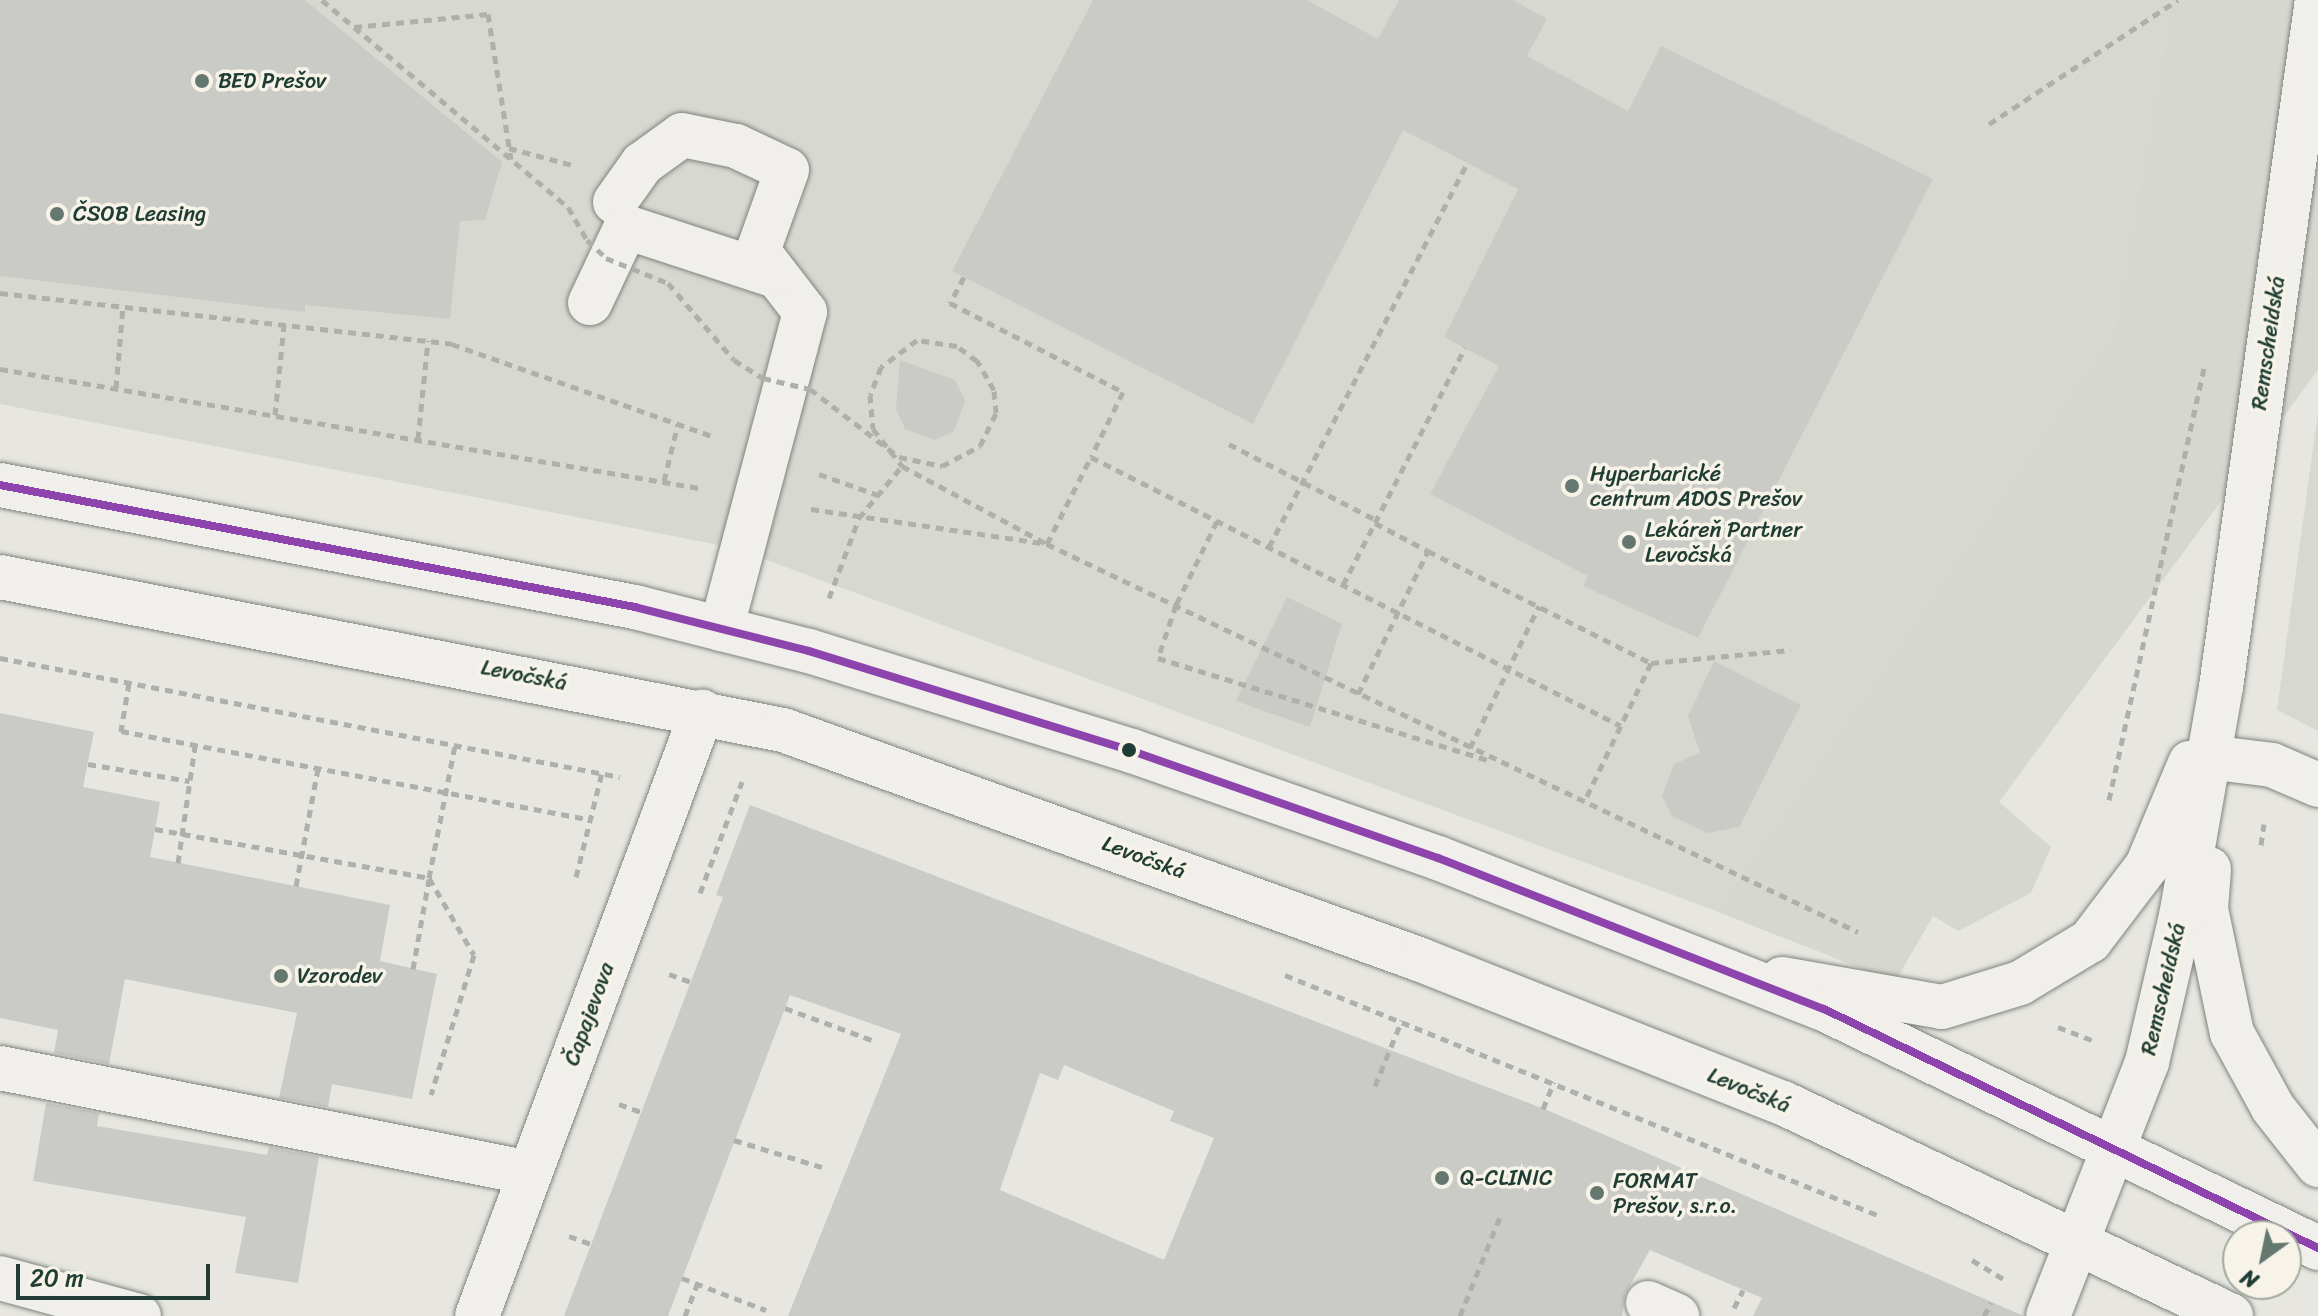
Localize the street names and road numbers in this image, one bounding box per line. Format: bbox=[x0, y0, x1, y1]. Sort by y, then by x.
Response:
street label: Remscheidská bbox=[2246, 274, 2290, 412]
street label: Levočská bbox=[479, 654, 569, 696]
street label: Levočská bbox=[1099, 830, 1189, 884]
street label: Remscheidská bbox=[2135, 920, 2191, 1058]
street label: Čapajevova bbox=[558, 959, 620, 1069]
street label: Levočská bbox=[1704, 1062, 1794, 1118]

